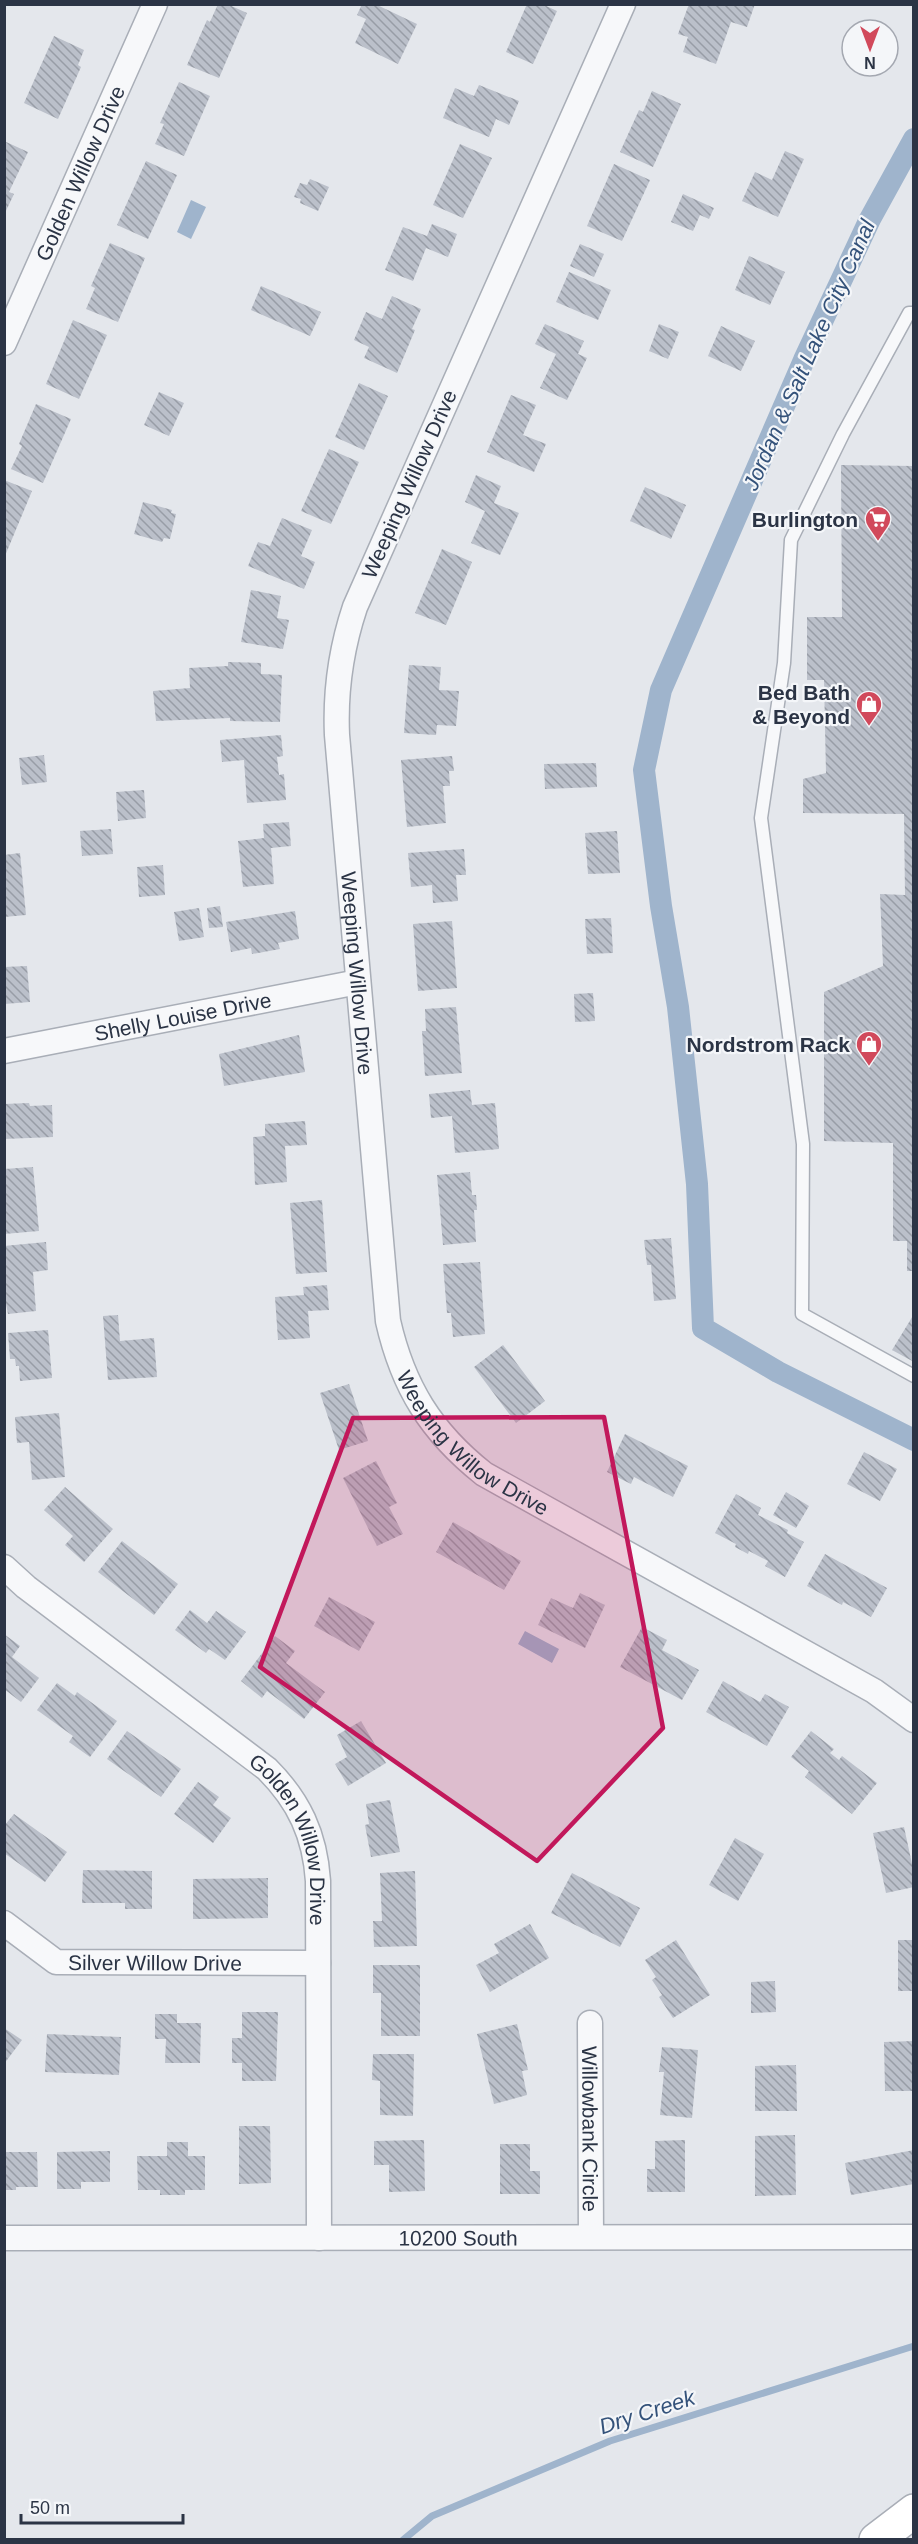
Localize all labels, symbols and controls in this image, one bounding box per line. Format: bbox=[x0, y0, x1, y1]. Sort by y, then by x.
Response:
north arrow bbox=[840, 18, 900, 78]
text: N bbox=[864, 54, 876, 71]
street label: Golden Willow Drive bbox=[31, 82, 129, 264]
water label: Jordan & Salt Lake City Canal bbox=[737, 215, 881, 495]
street label: Weeping Willow Drive bbox=[357, 386, 461, 582]
supermarket icon: Burlington bbox=[863, 504, 893, 542]
place label: Burlington bbox=[752, 508, 858, 531]
place label: Bed Bath & Beyond bbox=[752, 681, 850, 728]
shop icon: Bed Bath & Beyond bbox=[854, 689, 884, 727]
street label: Weeping Willow Drive bbox=[337, 871, 378, 1076]
street label: Shelly Louise Drive bbox=[92, 988, 273, 1045]
shop icon: Nordstrom Rack bbox=[854, 1029, 884, 1067]
place label: Nordstrom Rack bbox=[687, 1033, 850, 1056]
street label: Weeping Willow Drive bbox=[393, 1367, 553, 1519]
street label: Golden Willow Drive bbox=[245, 1749, 330, 1926]
street label: Silver Willow Drive bbox=[68, 1951, 242, 1974]
street label: Willowbank Circle bbox=[579, 2046, 602, 2212]
street label: 10200 South bbox=[398, 2226, 518, 2249]
water label: Dry Creek bbox=[596, 2385, 699, 2439]
scale bar bbox=[21, 2487, 183, 2525]
text: 50 m bbox=[30, 2498, 70, 2518]

